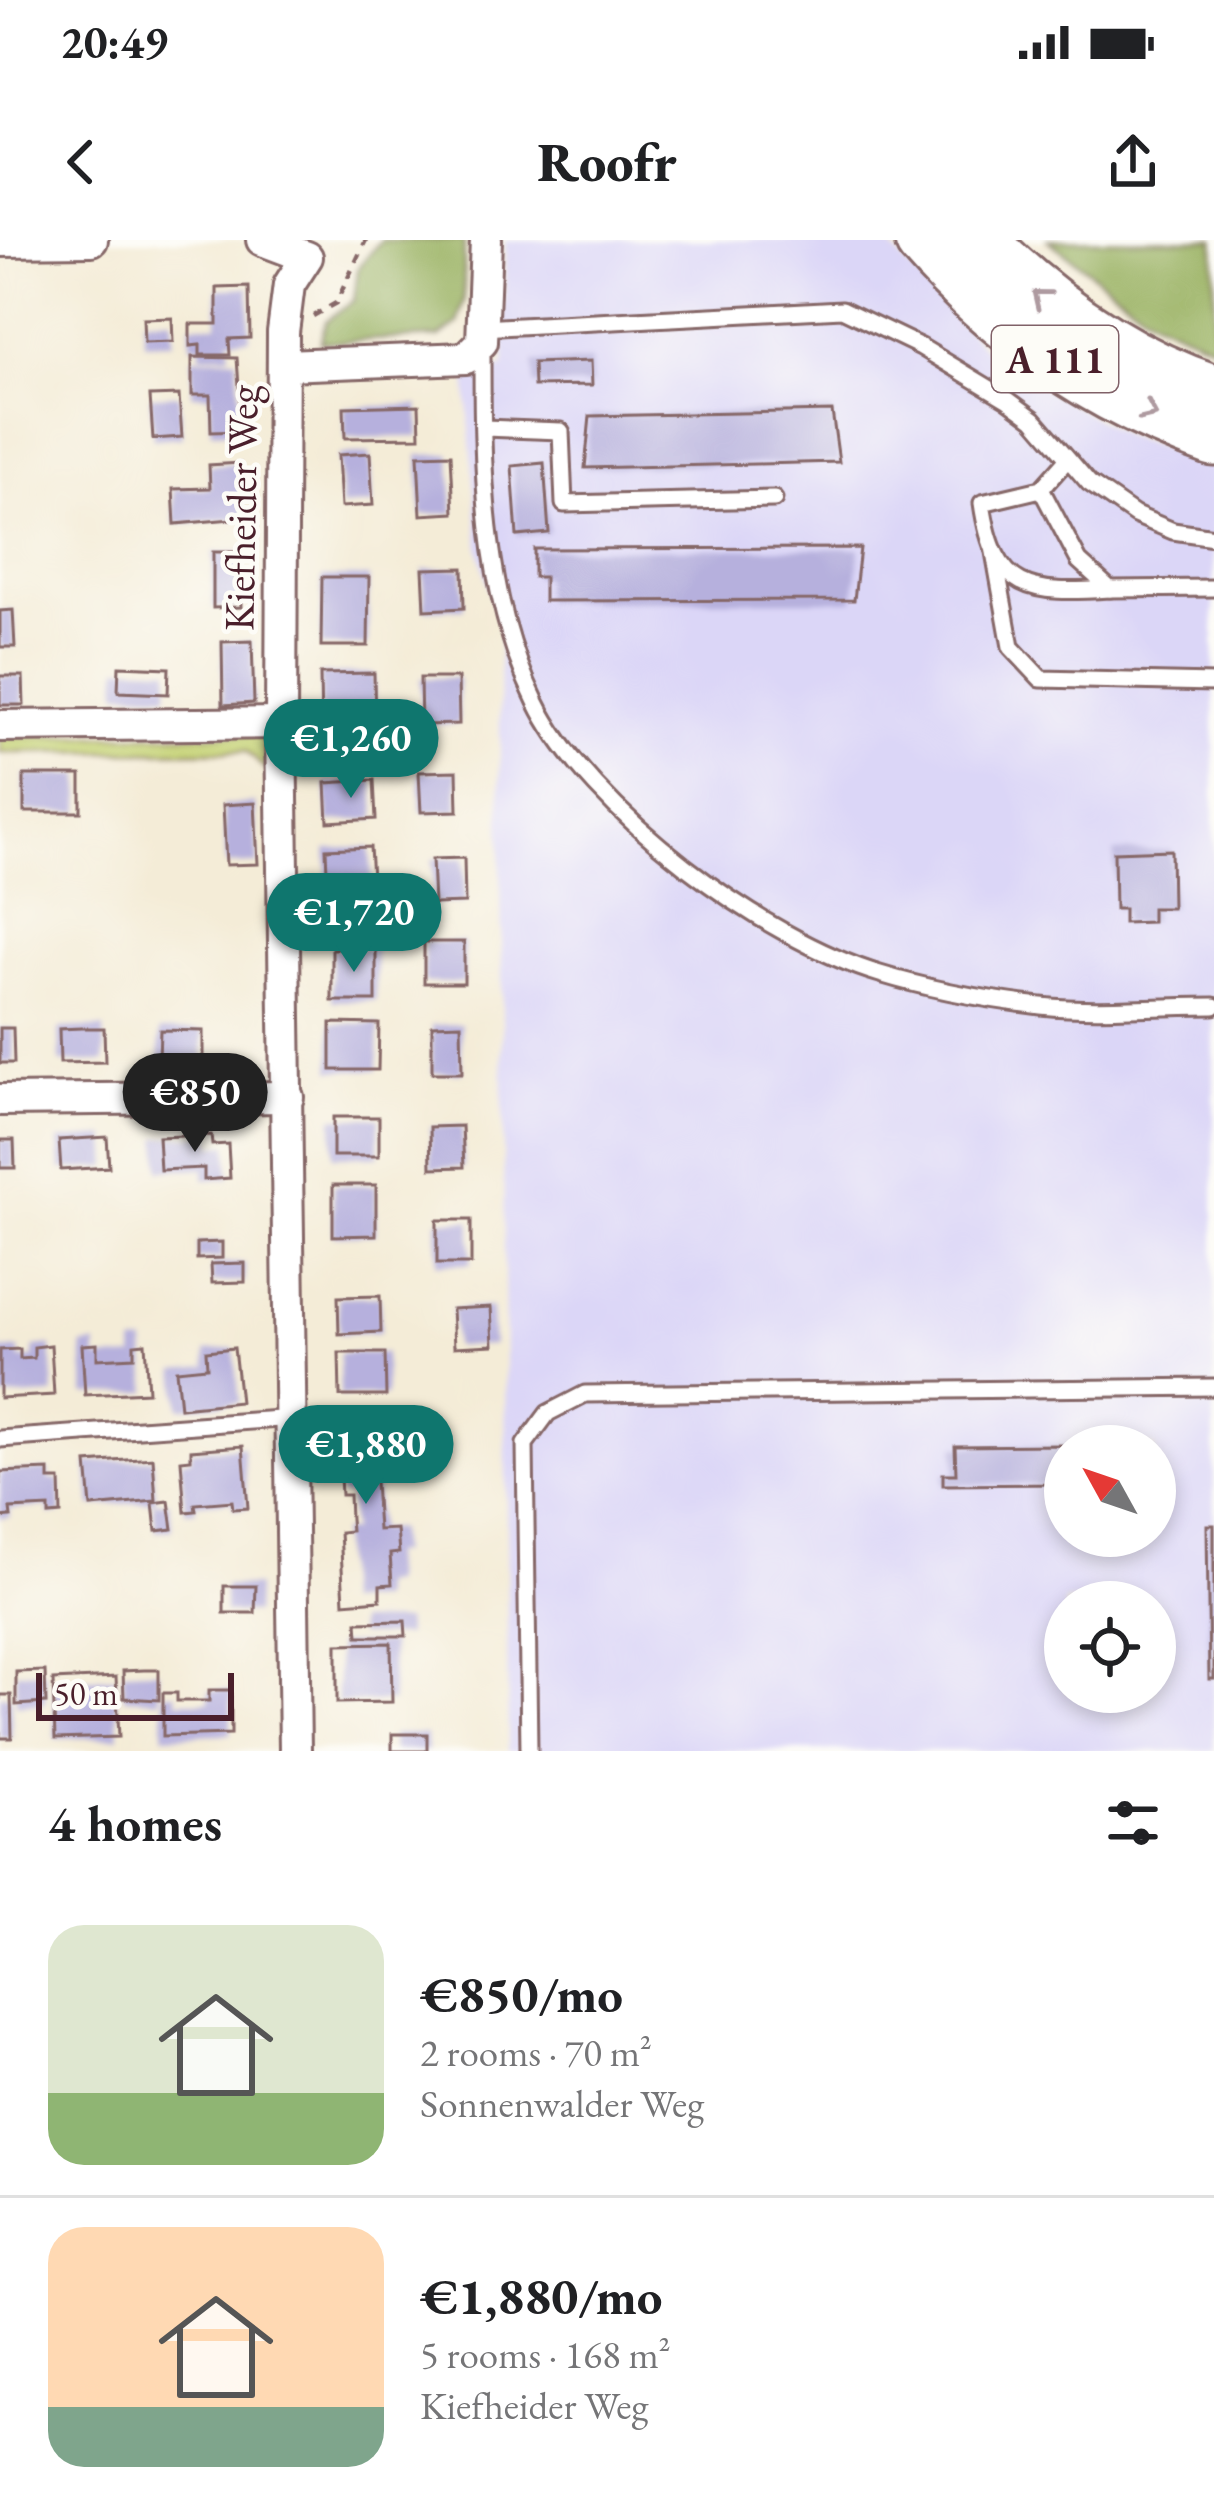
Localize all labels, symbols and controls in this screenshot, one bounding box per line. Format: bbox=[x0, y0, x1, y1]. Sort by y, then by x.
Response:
text: 20:49 bbox=[60, 13, 168, 71]
text: Roofr bbox=[537, 127, 677, 197]
icon: back bbox=[48, 129, 114, 195]
icon: share bbox=[1100, 129, 1166, 195]
one-way arrow bbox=[1031, 290, 1053, 311]
road number: A 111 bbox=[992, 326, 1118, 392]
street label: Kiefheider Weg bbox=[211, 384, 271, 631]
one-way arrow bbox=[1136, 397, 1158, 421]
pin: €1,260 bbox=[253, 699, 449, 801]
text: €1,260 bbox=[291, 712, 411, 763]
pin: €1,720 bbox=[256, 873, 452, 975]
text: €1,720 bbox=[294, 886, 414, 937]
pin: €850 bbox=[124, 1053, 266, 1155]
text: €850 bbox=[150, 1066, 240, 1117]
pin: €1,880 bbox=[268, 1405, 464, 1507]
text: €1,880 bbox=[306, 1418, 426, 1469]
north arrow bbox=[1044, 1425, 1176, 1557]
map controls bbox=[1044, 1425, 1176, 1713]
button: locate bbox=[1044, 1581, 1176, 1713]
scale bar bbox=[36, 1667, 234, 1720]
text: 50 m bbox=[54, 1672, 118, 1715]
text: 4 homes bbox=[48, 1790, 222, 1856]
icon: filters bbox=[1100, 1790, 1166, 1856]
text: €850/mo bbox=[420, 1961, 623, 2027]
icon: home bbox=[144, 1973, 288, 2117]
text: 2 rooms · 70 m² bbox=[420, 2027, 652, 2078]
text: Sonnenwalder Weg bbox=[420, 2078, 704, 2129]
text: €1,880/mo bbox=[420, 2263, 663, 2329]
icon: home bbox=[144, 2275, 288, 2419]
text: 5 rooms · 168 m² bbox=[420, 2329, 671, 2380]
text: Kiefheider Weg bbox=[420, 2380, 648, 2431]

